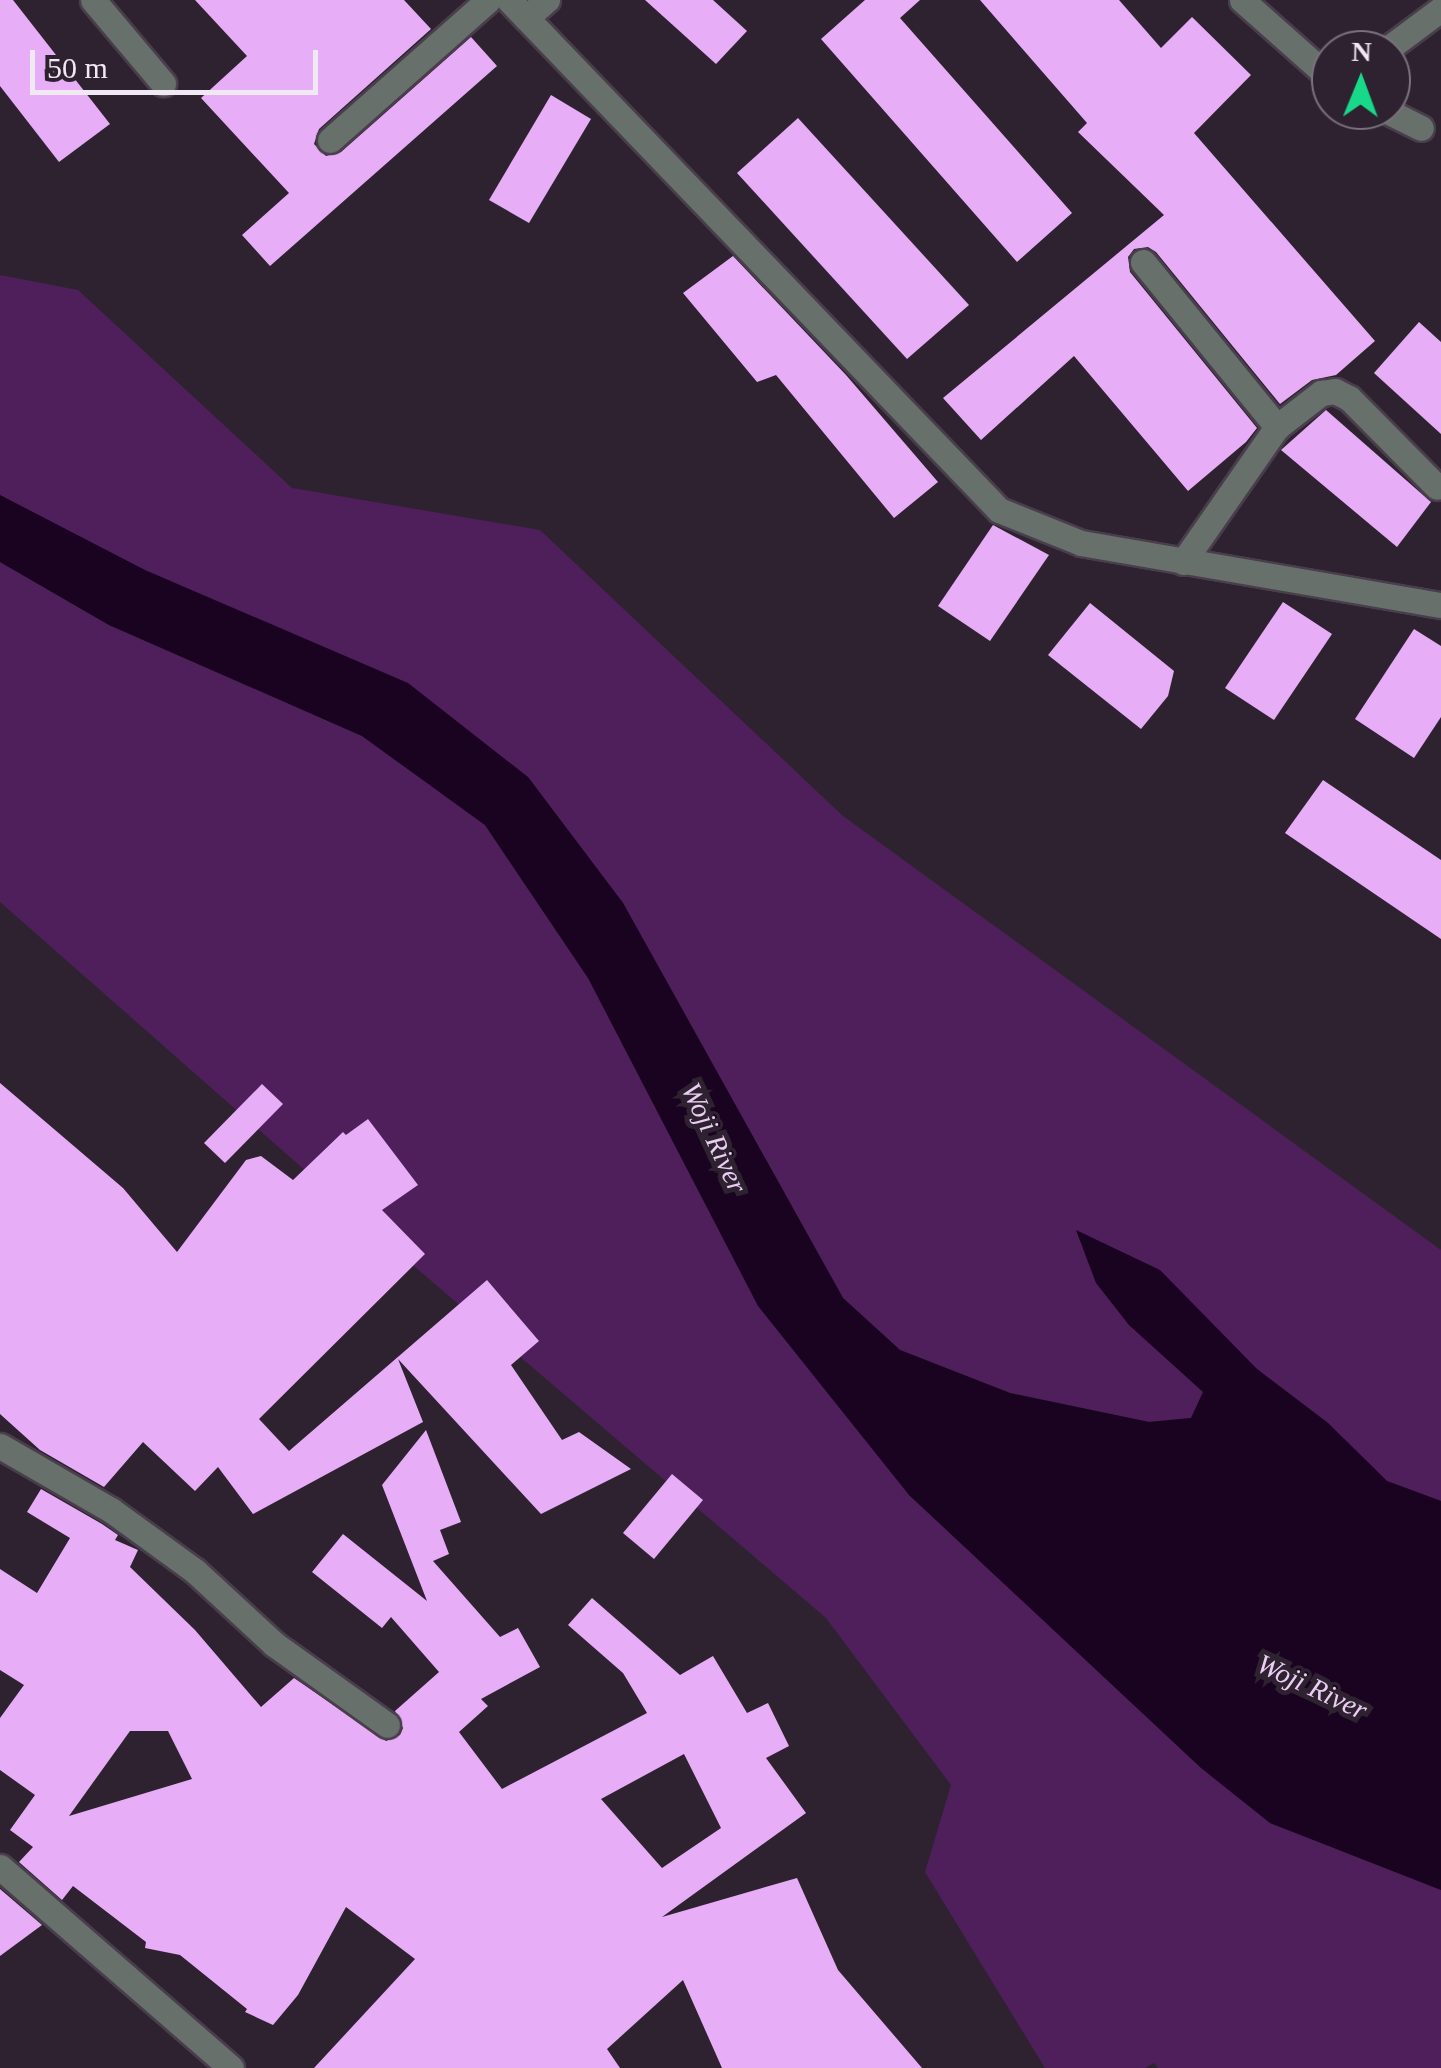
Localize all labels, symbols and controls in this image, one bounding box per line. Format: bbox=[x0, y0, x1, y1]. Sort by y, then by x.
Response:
scale bar bbox=[35, 30, 322, 92]
north arrow bbox=[1311, 30, 1411, 130]
text: N bbox=[1351, 36, 1372, 67]
text: 50 m bbox=[47, 51, 108, 84]
water label: Woji River bbox=[674, 1077, 754, 1199]
water label: Woji River bbox=[1251, 1647, 1373, 1727]

